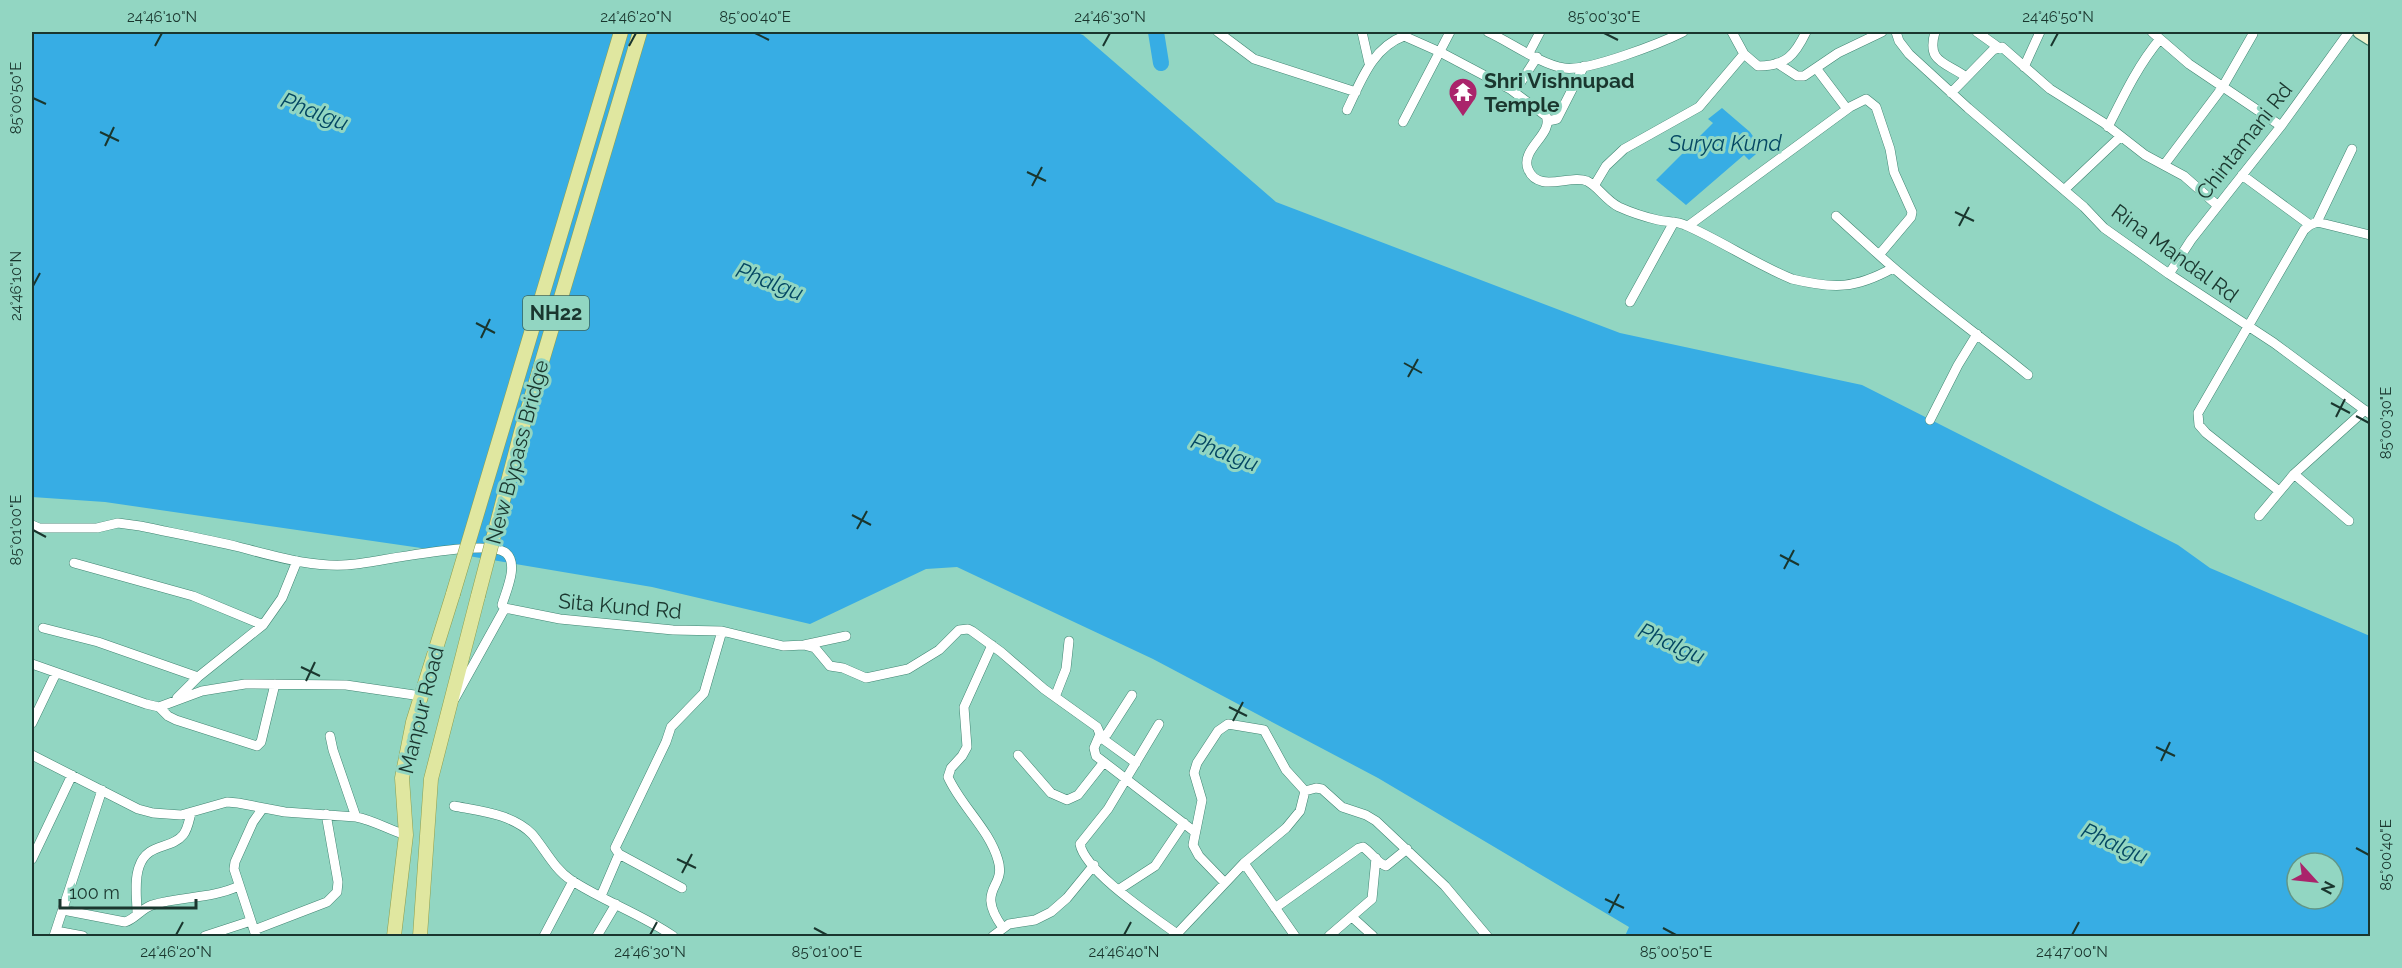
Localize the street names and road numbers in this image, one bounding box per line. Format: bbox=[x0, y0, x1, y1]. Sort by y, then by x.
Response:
street label: Chintamani Rd bbox=[2191, 78, 2297, 204]
street label: Rina Mandal Rd bbox=[2107, 199, 2243, 307]
road number: NH22 bbox=[523, 296, 589, 330]
street label: New Bypass Bridge bbox=[480, 357, 554, 547]
street label: Sita Kund Rd bbox=[557, 588, 683, 624]
street label: Manpur Road bbox=[393, 644, 449, 776]

